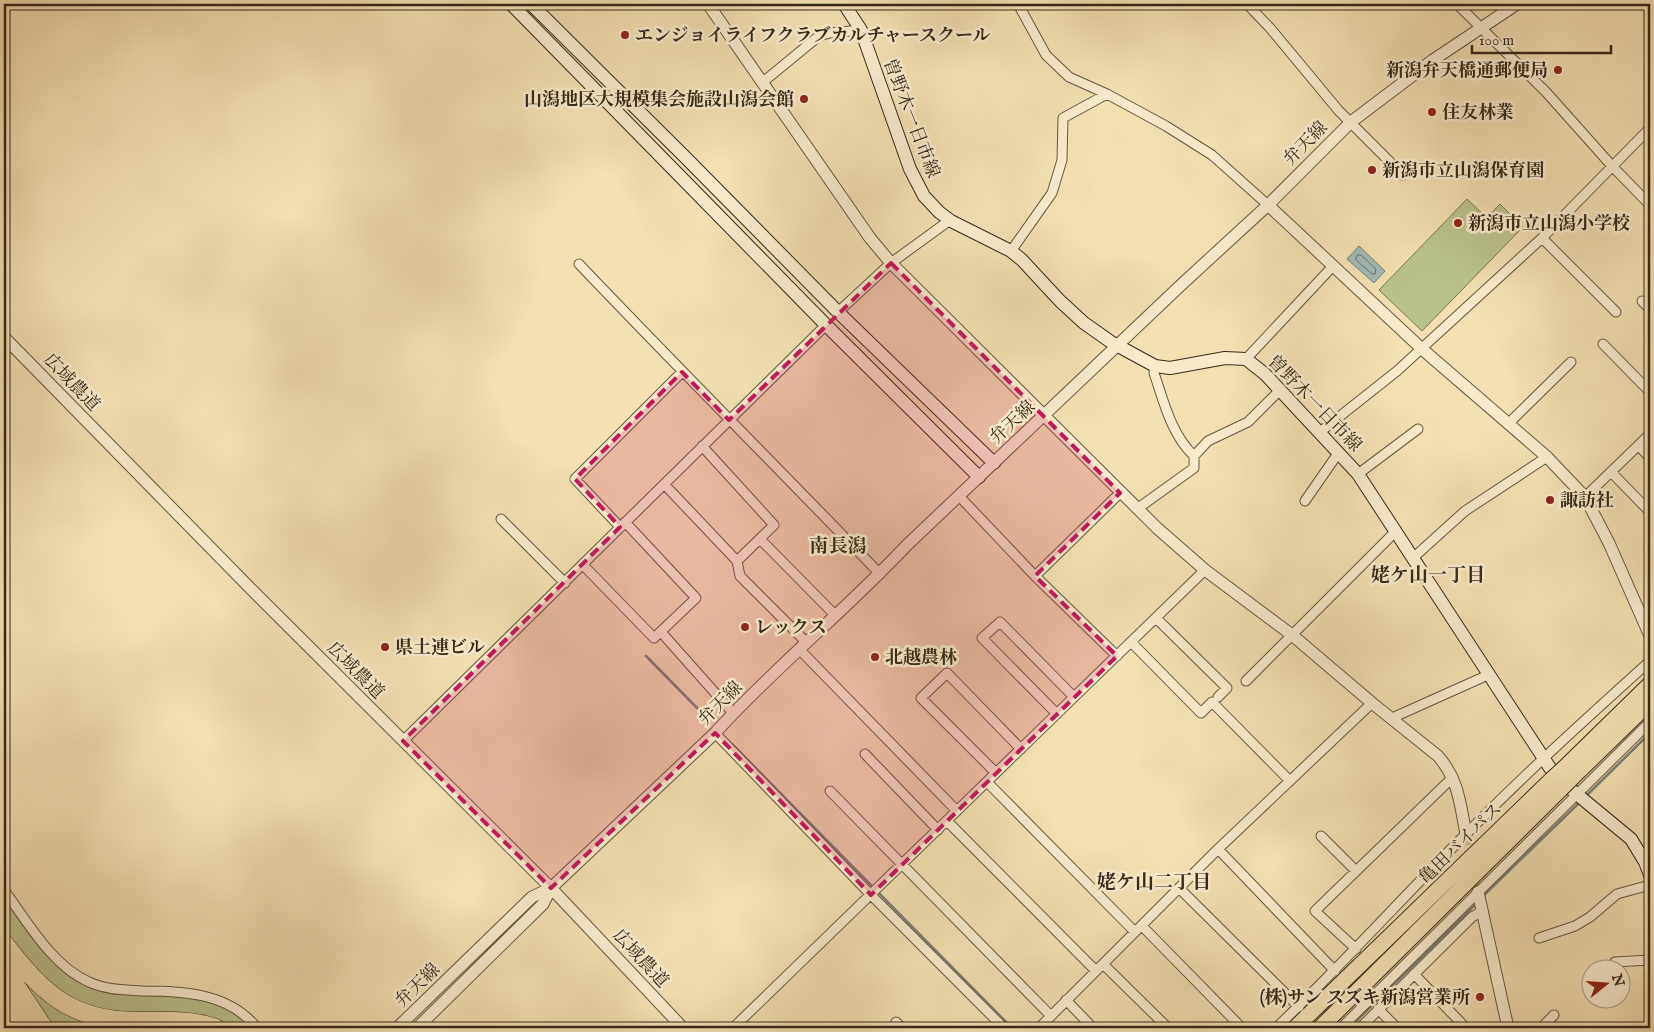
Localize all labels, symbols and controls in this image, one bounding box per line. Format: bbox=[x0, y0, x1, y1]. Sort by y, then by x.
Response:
scale bar bbox=[1472, 22, 1610, 54]
place label: エンジョイライフクラブカルチャースクール bbox=[635, 25, 991, 48]
marker: エンジョイライフクラブカルチャースクール bbox=[619, 29, 631, 41]
text: 100 m bbox=[1479, 31, 1515, 50]
street label: 曽野木一日市線 bbox=[877, 56, 944, 181]
place label: 新潟弁天橋通郵便局 bbox=[1386, 60, 1548, 83]
marker: 新潟弁天橋通郵便局 bbox=[1552, 64, 1564, 76]
place label: 山潟地区大規模集会施設山潟会館 bbox=[524, 89, 794, 112]
marker: 山潟地区大規模集会施設山潟会館 bbox=[798, 93, 810, 105]
place label: 住友林業 bbox=[1442, 102, 1514, 125]
marker: 住友林業 bbox=[1426, 106, 1438, 118]
street label: 弁天線 bbox=[1279, 117, 1333, 171]
place label: 新潟市立山潟保育園 bbox=[1382, 160, 1544, 183]
marker: 新潟市立山潟保育園 bbox=[1366, 164, 1378, 176]
place label: 新潟市立山潟小学校 bbox=[1468, 213, 1630, 236]
marker: 新潟市立山潟小学校 bbox=[1452, 217, 1464, 229]
street label: 広域農道 bbox=[38, 349, 104, 417]
street label: 曽野木一日市線 bbox=[1262, 351, 1366, 457]
street label: 弁天線 bbox=[985, 396, 1041, 450]
place label: 諏訪社 bbox=[1560, 490, 1614, 513]
marker: 諏訪社 bbox=[1544, 494, 1556, 506]
district label: 南長潟 bbox=[809, 535, 867, 559]
district label: 姥ケ山一丁目 bbox=[1371, 564, 1485, 588]
place label: レックス bbox=[755, 617, 827, 640]
marker: レックス bbox=[739, 621, 751, 633]
street label: 広域農道 bbox=[321, 637, 389, 705]
place label: 県土連ビル bbox=[395, 637, 485, 660]
marker: 県土連ビル bbox=[379, 641, 391, 653]
place label: 北越農林 bbox=[885, 647, 957, 670]
marker: 北越農林 bbox=[869, 651, 881, 663]
street label: 弁天線 bbox=[694, 677, 748, 731]
street label: 亀田バイパス bbox=[1414, 798, 1508, 890]
district label: 姥ケ山二丁目 bbox=[1097, 871, 1211, 895]
street label: 広域農道 bbox=[607, 925, 673, 993]
street label: 弁天線 bbox=[391, 959, 445, 1013]
north arrow bbox=[1582, 960, 1632, 1010]
text: N bbox=[1607, 971, 1628, 989]
place label: (株)サン スズキ新潟営業所 bbox=[1260, 987, 1470, 1010]
marker: (株)サン スズキ新潟営業所 bbox=[1474, 991, 1486, 1003]

